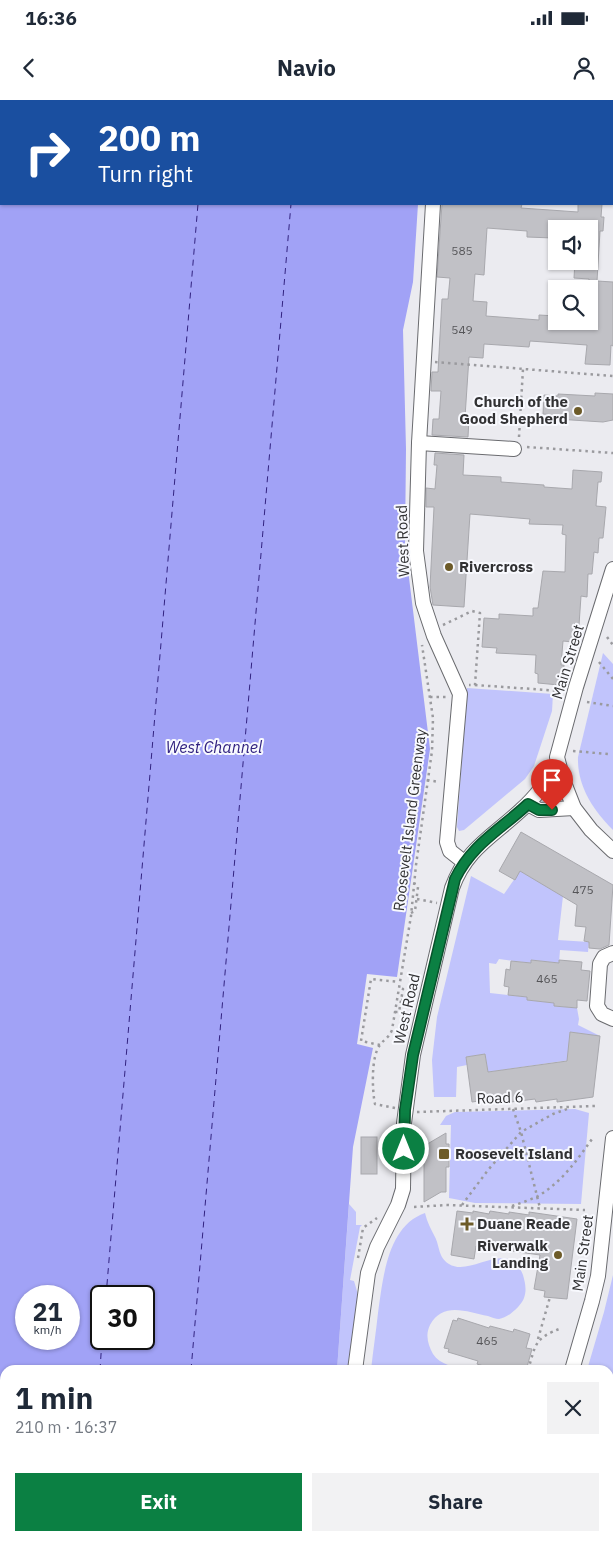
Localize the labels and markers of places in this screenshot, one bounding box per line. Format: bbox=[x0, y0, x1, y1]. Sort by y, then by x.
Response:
place label: Church of the Good Shepherd bbox=[459, 392, 568, 428]
marker: Church of the Good Shepherd bbox=[572, 405, 584, 417]
place label: Rivercross bbox=[459, 557, 533, 576]
marker: Rivercross bbox=[443, 561, 455, 573]
pin bbox=[531, 759, 573, 810]
place label: Roosevelt Island bbox=[455, 1144, 573, 1163]
marker: Roosevelt Island bbox=[437, 1147, 451, 1161]
place label: Duane Reade bbox=[477, 1214, 570, 1233]
marker: Duane Reade bbox=[461, 1218, 473, 1230]
place label: Riverwalk Landing bbox=[477, 1236, 549, 1272]
marker: Riverwalk Landing bbox=[552, 1249, 564, 1261]

